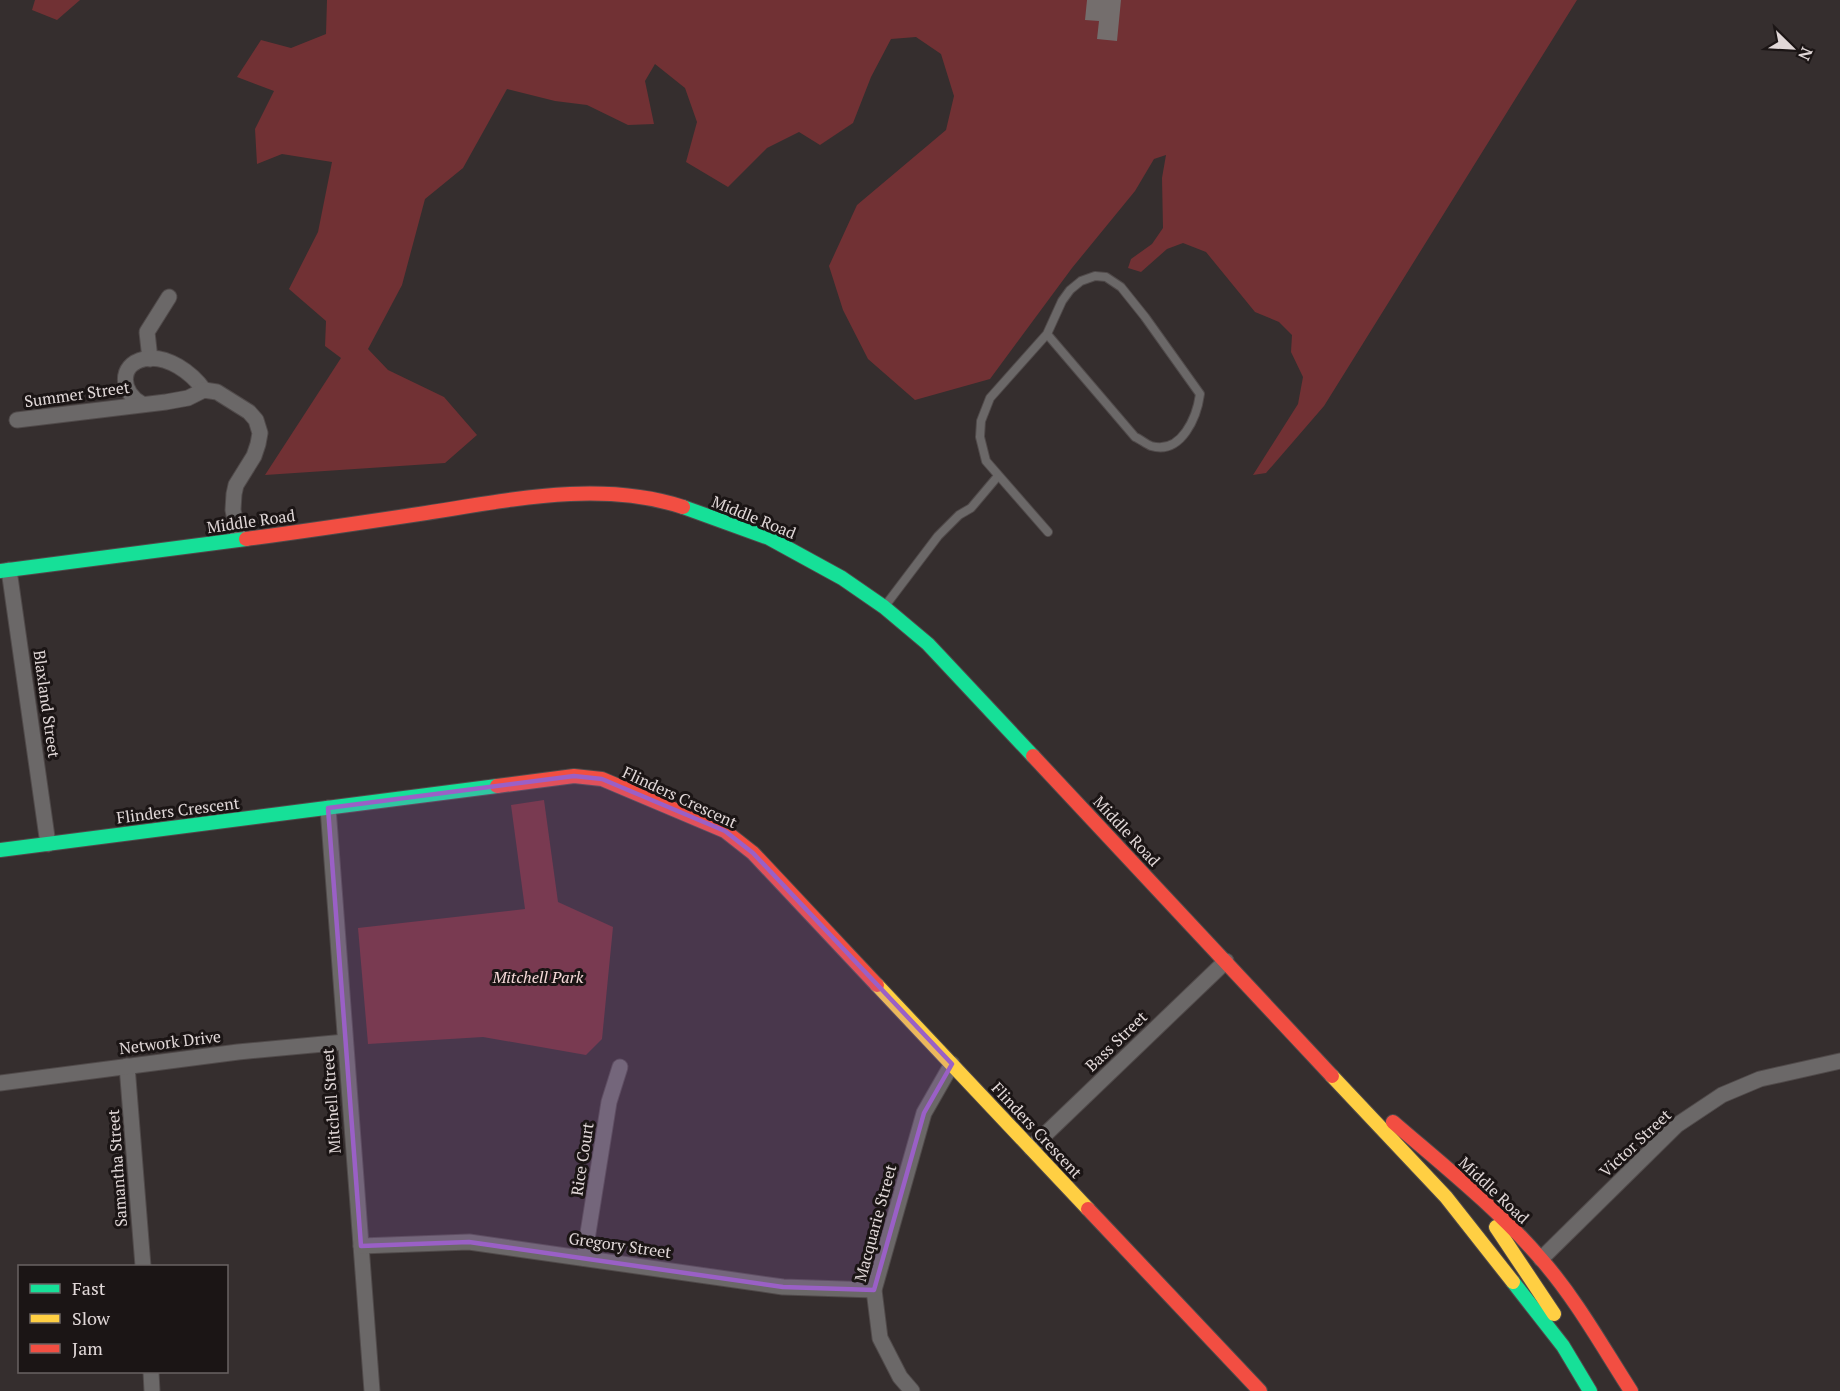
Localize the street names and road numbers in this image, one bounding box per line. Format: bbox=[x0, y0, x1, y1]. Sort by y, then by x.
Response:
street label: Summer Street bbox=[23, 376, 131, 412]
street label: Middle Road bbox=[709, 490, 799, 544]
street label: Middle Road bbox=[205, 504, 297, 538]
street label: Blaxland Street bbox=[29, 649, 65, 760]
street label: Flinders Crescent bbox=[619, 761, 741, 833]
street label: Middle Road bbox=[1089, 791, 1165, 871]
street label: Flinders Crescent bbox=[115, 792, 241, 828]
street label: Bass Street bbox=[1080, 1006, 1152, 1076]
street label: Network Drive bbox=[118, 1025, 222, 1059]
street label: Mitchell Street bbox=[316, 1047, 346, 1155]
street label: Flinders Crescent bbox=[987, 1077, 1087, 1183]
street label: Victor Street bbox=[1594, 1104, 1676, 1182]
street label: Samantha Street bbox=[102, 1108, 132, 1228]
street label: Rice Court bbox=[565, 1121, 599, 1197]
street label: Middle Road bbox=[1454, 1152, 1534, 1228]
street label: Macquarie Street bbox=[849, 1162, 901, 1284]
street label: Gregory Street bbox=[567, 1227, 673, 1263]

